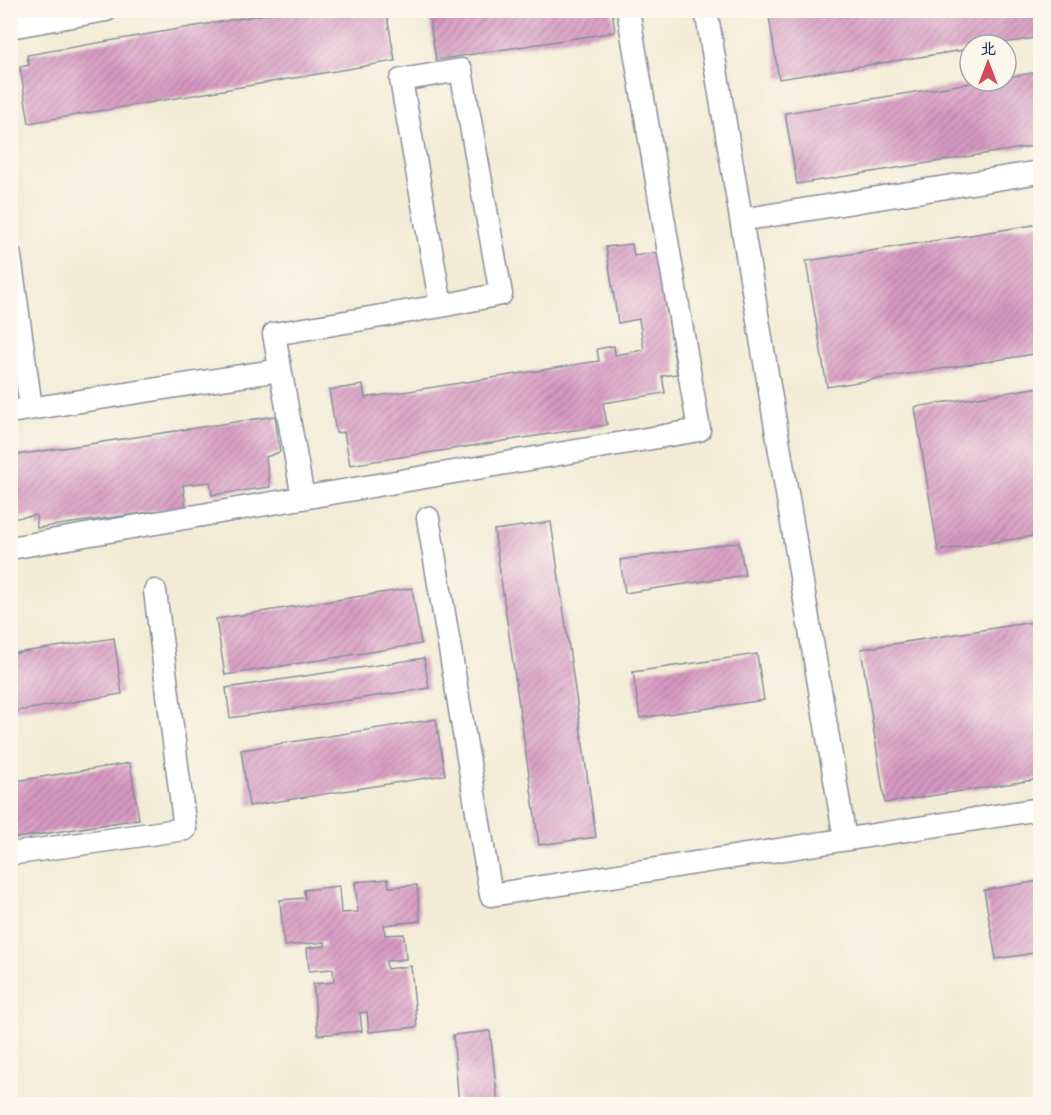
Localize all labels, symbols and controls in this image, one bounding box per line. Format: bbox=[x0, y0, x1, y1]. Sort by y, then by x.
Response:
north arrow bbox=[958, 33, 1018, 93]
text: 北 bbox=[980, 39, 996, 62]

